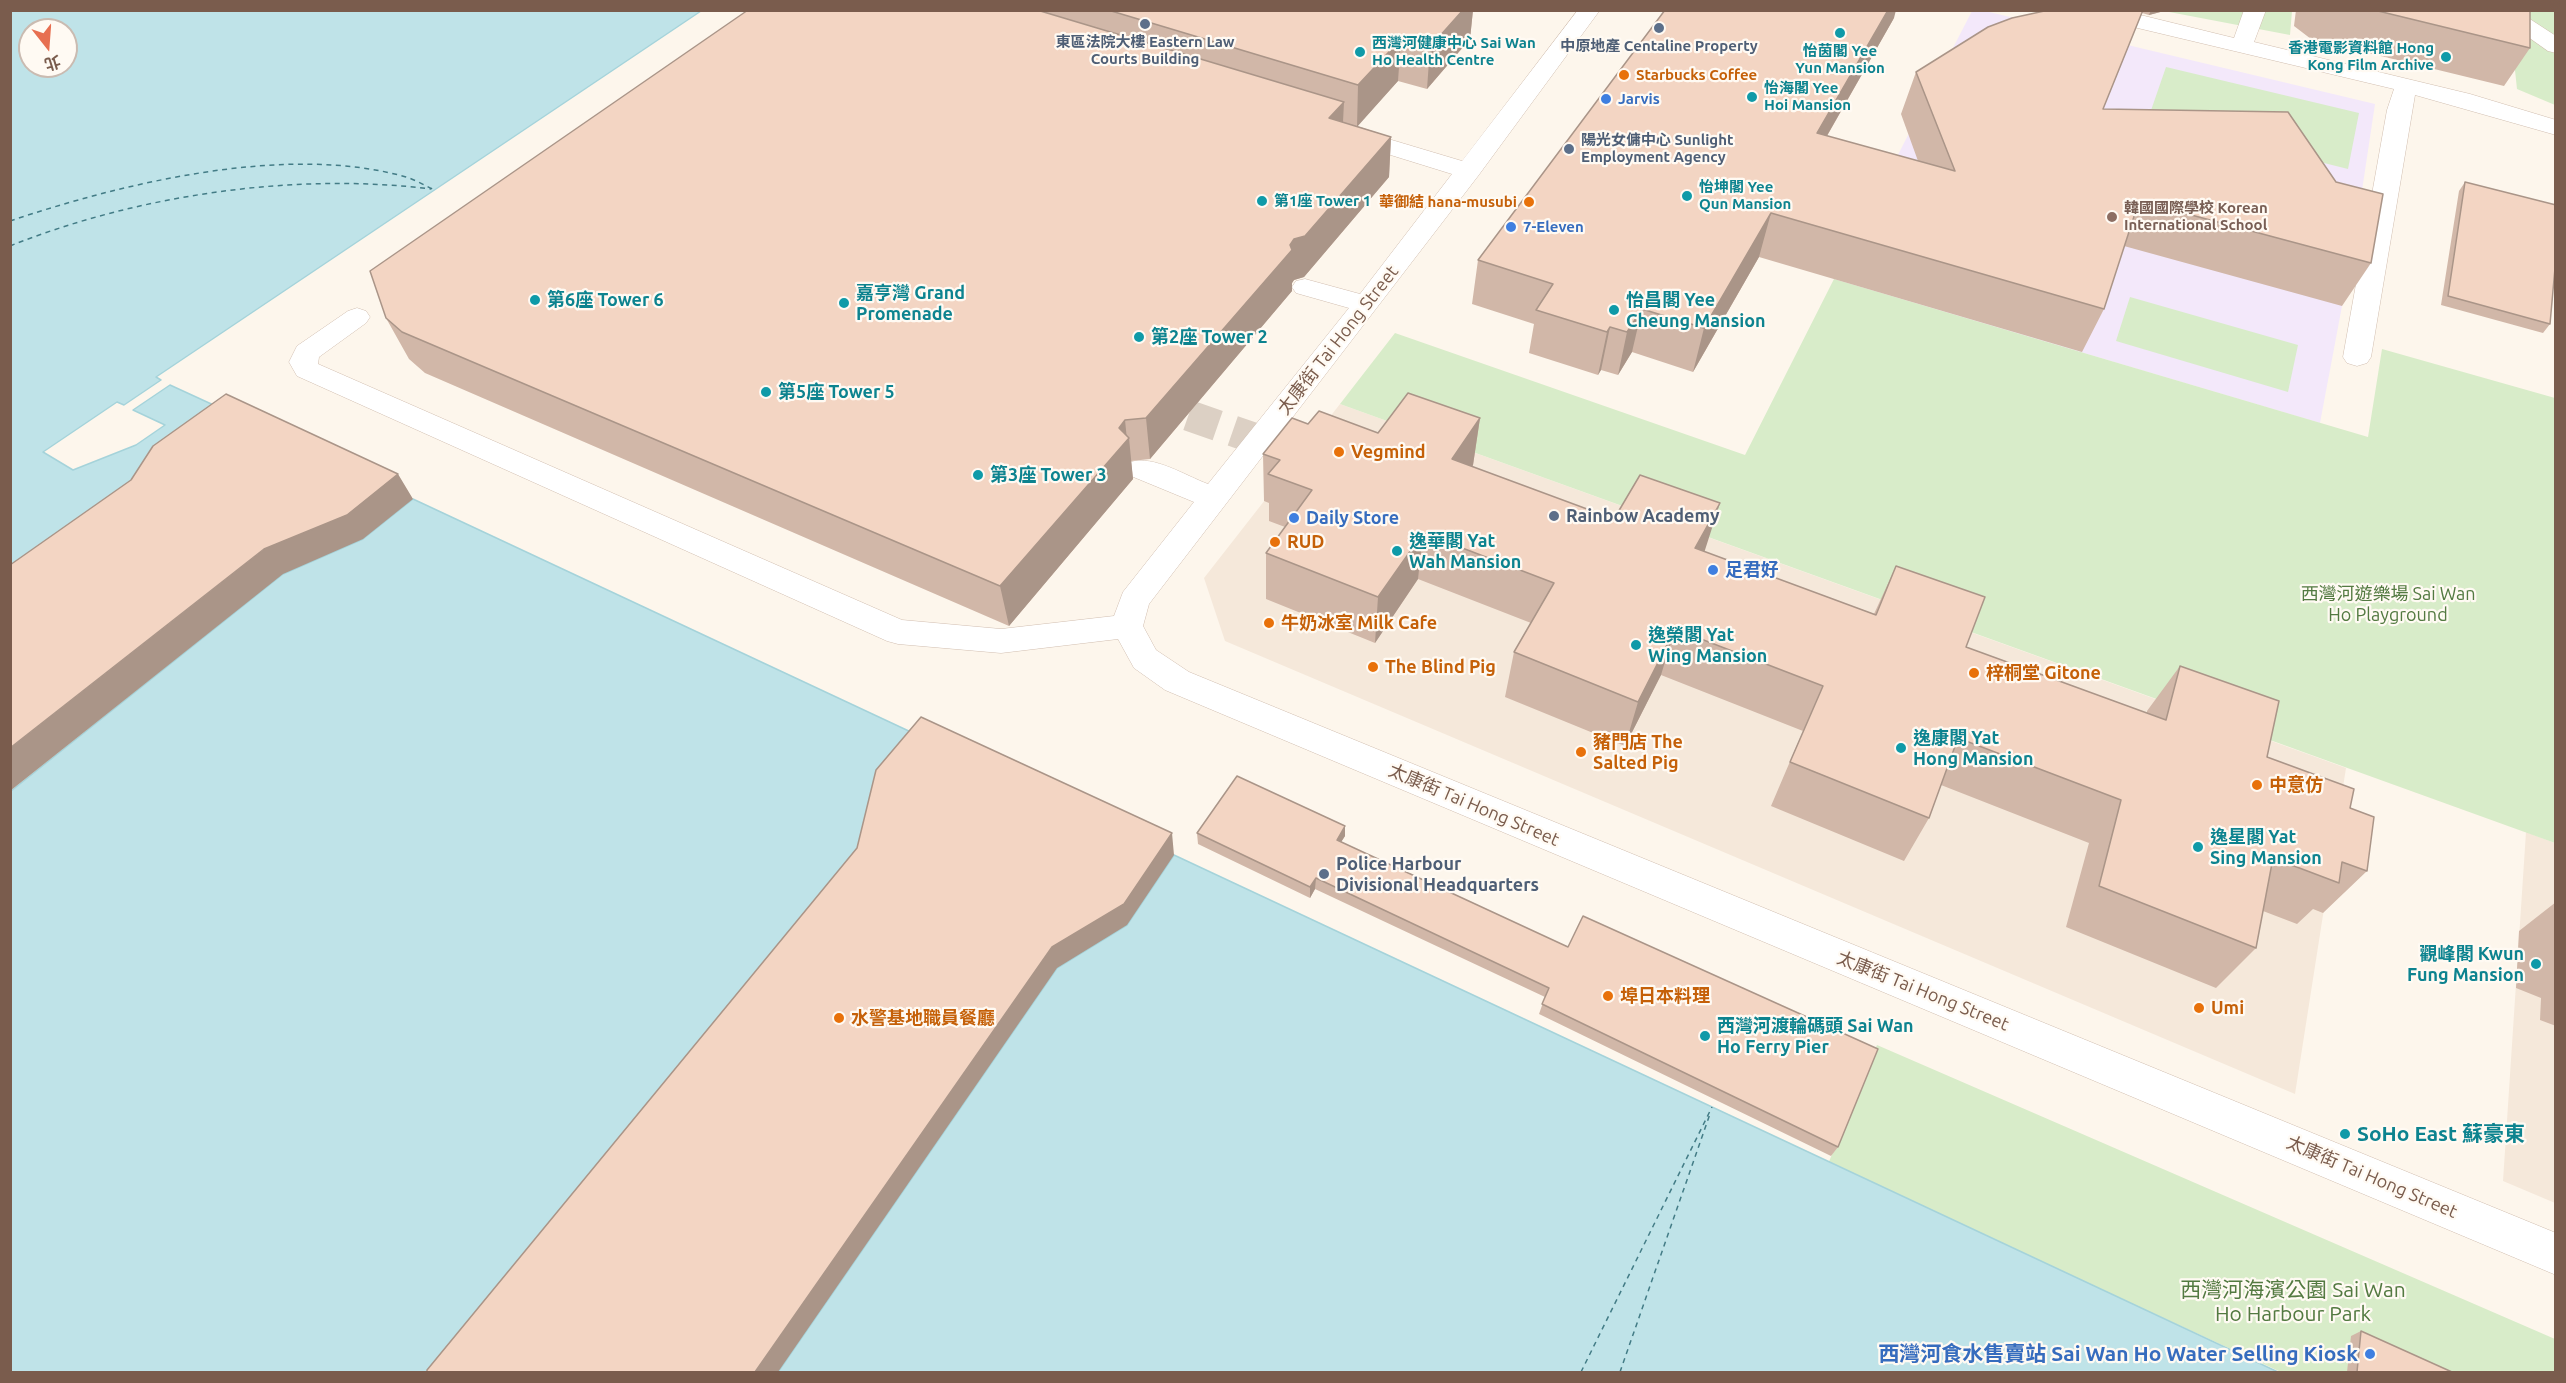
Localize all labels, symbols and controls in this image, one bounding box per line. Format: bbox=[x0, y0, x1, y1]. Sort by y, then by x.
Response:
marker: 東區法院大樓 Eastern Law Courts Building bbox=[1138, 17, 1152, 31]
north arrow bbox=[18, 18, 78, 78]
marker: 中原地產 Centaline Property bbox=[1652, 21, 1666, 35]
marker: 怡茵閣 Yee Yun Mansion bbox=[1833, 26, 1847, 40]
place label: 東區法院大樓 Eastern Law Courts Building bbox=[1055, 33, 1235, 68]
place label: 西灣河健康中心 Sai Wan Ho Health Centre bbox=[1372, 34, 1536, 69]
place label: 中原地產 Centaline Property bbox=[1560, 37, 1758, 55]
place label: 香港電影資料館 Hong Kong Film Archive bbox=[2288, 39, 2434, 74]
place label: 怡茵閣 Yee Yun Mansion bbox=[1795, 42, 1885, 77]
marker: 西灣河健康中心 Sai Wan Ho Health Centre bbox=[1353, 45, 1367, 59]
marker: 香港電影資料館 Hong Kong Film Archive bbox=[2439, 50, 2453, 64]
text: 北 bbox=[42, 52, 63, 74]
place label: Starbucks Coffee bbox=[1636, 66, 1757, 84]
marker: Starbucks Coffee bbox=[1617, 68, 1631, 82]
place label: 怡海閣 Yee Hoi Mansion bbox=[1764, 79, 1851, 114]
place label: Jarvis bbox=[1618, 90, 1660, 108]
marker: 怡海閣 Yee Hoi Mansion bbox=[1745, 90, 1759, 104]
marker: Jarvis bbox=[1599, 92, 1613, 106]
place label: 陽光女傭中心 Sunlight Employment Agency bbox=[1581, 131, 1733, 166]
marker: 陽光女傭中心 Sunlight Employment Agency bbox=[1562, 142, 1576, 156]
place label: 怡坤閣 Yee Qun Mansion bbox=[1699, 178, 1791, 213]
marker: 怡坤閣 Yee Qun Mansion bbox=[1680, 189, 1694, 203]
place label: 第1座 Tower 1 bbox=[1274, 192, 1371, 210]
place label: 華御結 hana-musubi bbox=[1379, 193, 1517, 211]
marker: 第1座 Tower 1 bbox=[1255, 194, 1269, 208]
marker: 華御結 hana-musubi bbox=[1522, 195, 1536, 209]
place label: 韓國國際學校 Korean International School bbox=[2124, 199, 2268, 234]
marker: 韓國國際學校 Korean International School bbox=[2105, 210, 2119, 224]
place label: 7-Eleven bbox=[1523, 218, 1584, 236]
marker: 7-Eleven bbox=[1504, 220, 1518, 234]
street label: 太康街 Tai Hong Street bbox=[1273, 261, 1403, 419]
place label: 嘉亨灣 Grand Promenade bbox=[856, 282, 965, 324]
place label: 第6座 Tower 6 bbox=[547, 289, 664, 311]
place label: 怡昌閣 Yee Cheung Mansion bbox=[1626, 289, 1766, 332]
marker: 第6座 Tower 6 bbox=[528, 293, 542, 307]
marker: 嘉亨灣 Grand Promenade bbox=[837, 296, 851, 310]
marker: 怡昌閣 Yee Cheung Mansion bbox=[1607, 303, 1621, 317]
place label: 第2座 Tower 2 bbox=[1151, 326, 1268, 348]
marker: 第2座 Tower 2 bbox=[1132, 330, 1146, 344]
place label: 第5座 Tower 5 bbox=[778, 381, 895, 403]
marker: 第5座 Tower 5 bbox=[759, 385, 773, 399]
place label: Vegmind bbox=[1351, 441, 1425, 463]
marker: Vegmind bbox=[1332, 445, 1346, 459]
place label: 第3座 Tower 3 bbox=[990, 464, 1107, 486]
marker: 第3座 Tower 3 bbox=[971, 468, 985, 482]
place label: Rainbow Academy bbox=[1566, 505, 1720, 527]
place label: Daily Store bbox=[1306, 507, 1399, 529]
marker: Rainbow Academy bbox=[1547, 509, 1561, 523]
marker: Daily Store bbox=[1287, 511, 1301, 525]
place label: 逸華閣 Yat Wah Mansion bbox=[1409, 530, 1521, 572]
place label: RUD bbox=[1287, 531, 1324, 553]
marker: RUD bbox=[1268, 535, 1282, 549]
marker: 逸華閣 Yat Wah Mansion bbox=[1390, 544, 1404, 558]
place label: 足君好 bbox=[1725, 559, 1779, 581]
marker: 足君好 bbox=[1706, 563, 1720, 577]
park label: 西灣河遊樂場 Sai Wan Ho Playground bbox=[2300, 583, 2476, 626]
place label: 牛奶冰室 Milk Cafe bbox=[1281, 612, 1437, 634]
marker: 牛奶冰室 Milk Cafe bbox=[1262, 616, 1276, 630]
place label: 逸榮閣 Yat Wing Mansion bbox=[1648, 624, 1767, 666]
marker: 逸榮閣 Yat Wing Mansion bbox=[1629, 638, 1643, 652]
place label: The Blind Pig bbox=[1385, 656, 1496, 678]
marker: The Blind Pig bbox=[1366, 660, 1380, 674]
place label: 梓桐堂 Gitone bbox=[1986, 662, 2101, 684]
marker: 梓桐堂 Gitone bbox=[1967, 666, 1981, 680]
place label: 逸康閣 Yat Hong Mansion bbox=[1913, 727, 2033, 770]
place label: 豬門店 The Salted Pig bbox=[1593, 731, 1683, 774]
marker: 逸康閣 Yat Hong Mansion bbox=[1894, 741, 1908, 755]
marker: 豬門店 The Salted Pig bbox=[1574, 745, 1588, 759]
street label: 太康街 Tai Hong Street bbox=[1385, 759, 1563, 851]
place label: 中意仿 bbox=[2269, 774, 2323, 796]
marker: 中意仿 bbox=[2250, 778, 2264, 792]
place label: 逸星閣 Yat Sing Mansion bbox=[2210, 826, 2322, 868]
marker: 逸星閣 Yat Sing Mansion bbox=[2191, 840, 2205, 854]
place label: Police Harbour Divisional Headquarters bbox=[1336, 853, 1539, 896]
marker: Police Harbour Divisional Headquarters bbox=[1317, 867, 1331, 881]
place label: 觀峰閣 Kwun Fung Mansion bbox=[2407, 943, 2524, 986]
street label: 太康街 Tai Hong Street bbox=[1834, 947, 2012, 1035]
marker: 觀峰閣 Kwun Fung Mansion bbox=[2529, 957, 2543, 971]
place label: 埠日本料理 bbox=[1620, 985, 1710, 1007]
marker: 埠日本料理 bbox=[1601, 989, 1615, 1003]
place label: Umi bbox=[2211, 997, 2244, 1019]
marker: Umi bbox=[2192, 1001, 2206, 1015]
place label: 水警基地職員餐廳 bbox=[851, 1007, 995, 1029]
marker: 水警基地職員餐廳 bbox=[832, 1011, 846, 1025]
place label: 西灣河渡輪碼頭 Sai Wan Ho Ferry Pier bbox=[1717, 1015, 1913, 1058]
marker: 西灣河渡輪碼頭 Sai Wan Ho Ferry Pier bbox=[1698, 1029, 1712, 1043]
place label: SoHo East 蘇豪東 bbox=[2357, 1121, 2525, 1147]
marker: SoHo East 蘇豪東 bbox=[2338, 1127, 2352, 1141]
street label: 太康街 Tai Hong Street bbox=[2283, 1131, 2461, 1223]
park label: 西灣河海濱公園 Sai Wan Ho Harbour Park bbox=[2180, 1277, 2406, 1327]
place label: 西灣河食水售賣站 Sai Wan Ho Water Selling Kiosk bbox=[1878, 1341, 2358, 1367]
marker: 西灣河食水售賣站 Sai Wan Ho Water Selling Kiosk bbox=[2363, 1347, 2377, 1361]

